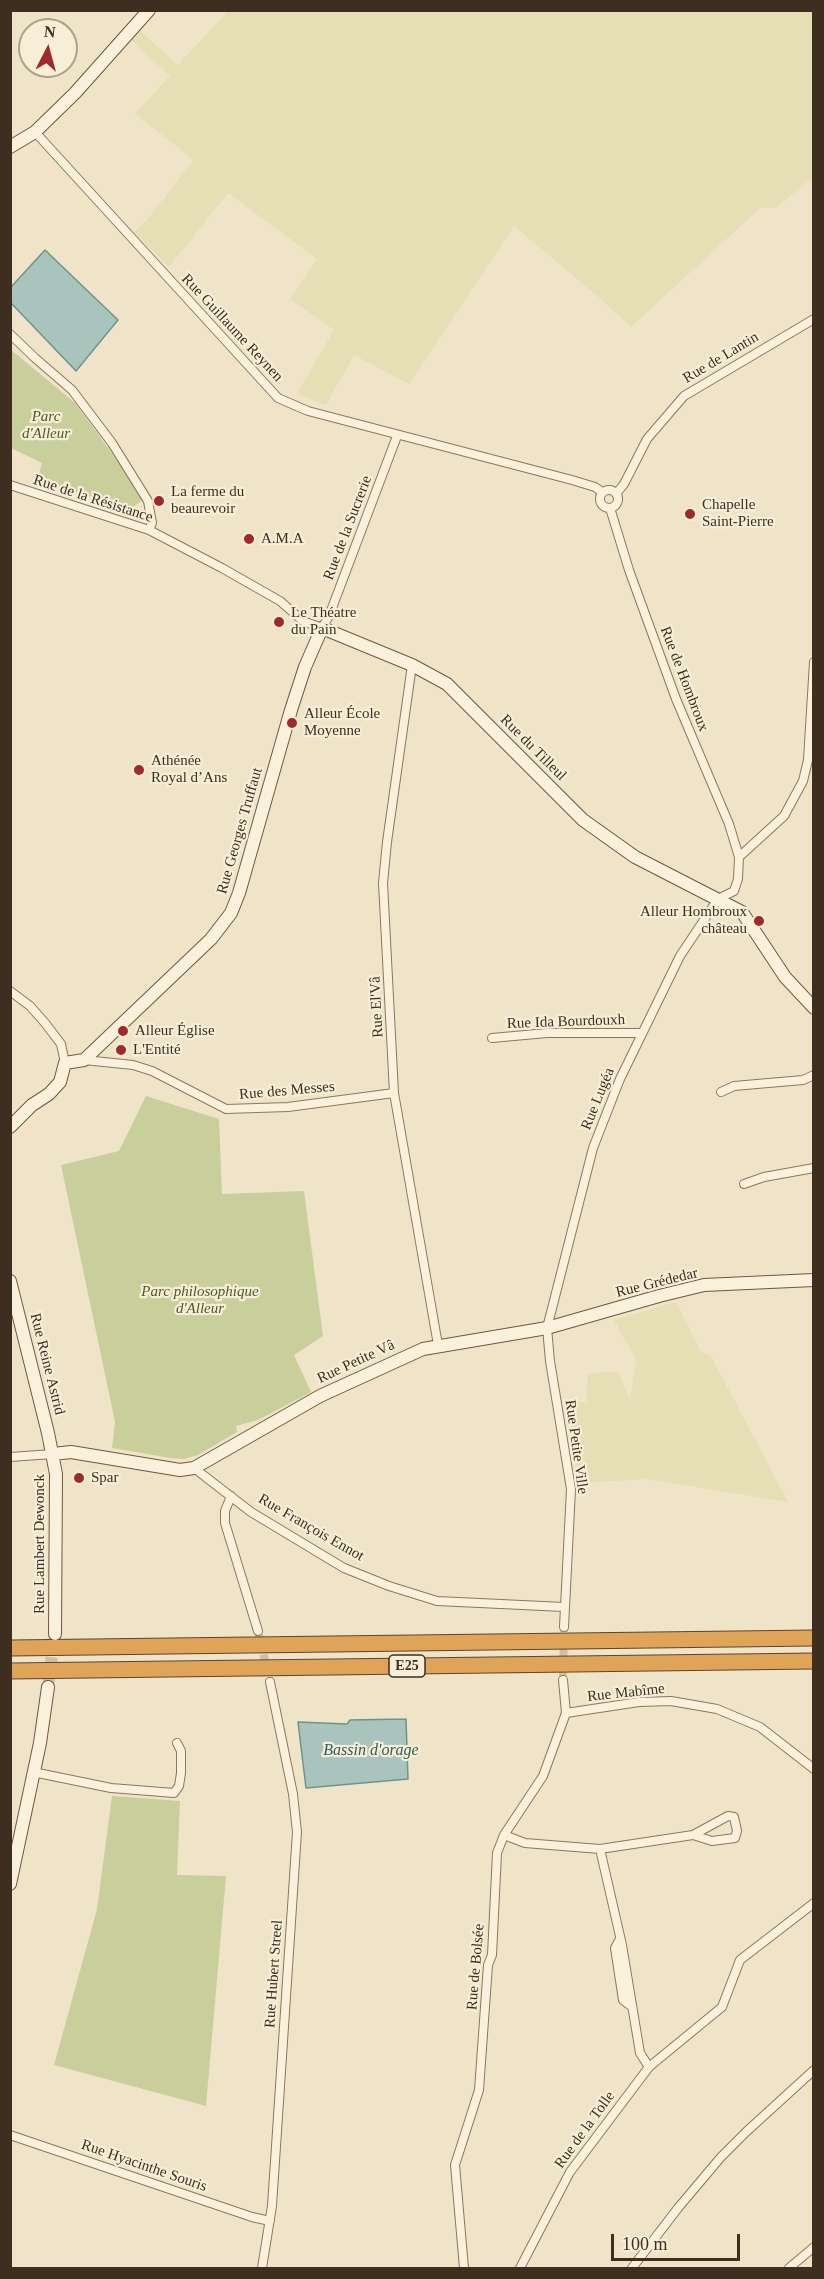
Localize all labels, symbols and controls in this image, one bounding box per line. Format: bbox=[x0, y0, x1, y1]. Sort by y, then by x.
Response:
north arrow bbox=[18, 18, 78, 78]
text: N bbox=[43, 23, 56, 41]
street label: Rue Guillaume Reynen bbox=[177, 270, 287, 386]
street label: Rue de Lantin bbox=[680, 328, 762, 388]
park label: Parc d'Alleur bbox=[22, 408, 70, 443]
street label: Rue de la Résistance bbox=[31, 471, 155, 527]
street label: Rue de la Sucrerie bbox=[320, 473, 376, 583]
place label: La ferme du beaurevoir bbox=[171, 483, 244, 518]
marker: La ferme du beaurevoir bbox=[152, 494, 166, 508]
place label: Chapelle Saint-Pierre bbox=[702, 496, 774, 531]
marker: Chapelle Saint-Pierre bbox=[683, 507, 697, 521]
place label: A.M.A bbox=[261, 530, 304, 548]
marker: A.M.A bbox=[242, 532, 256, 546]
place label: Le Théatre du Pain bbox=[291, 604, 356, 639]
marker: Le Théatre du Pain bbox=[272, 615, 286, 629]
street label: Rue de Hombroux bbox=[656, 624, 712, 734]
place label: Alleur École Moyenne bbox=[304, 705, 380, 740]
street label: Rue du Tilleul bbox=[496, 711, 570, 785]
marker: Alleur École Moyenne bbox=[285, 716, 299, 730]
place label: Athénée Royal d’Ans bbox=[151, 752, 227, 787]
marker: Athénée Royal d’Ans bbox=[132, 763, 146, 777]
street label: Rue Georges Truffaut bbox=[213, 766, 267, 896]
place label: Alleur Hombroux château bbox=[640, 903, 747, 938]
marker: Alleur Hombroux château bbox=[752, 914, 766, 928]
street label: Rue El'Vâ bbox=[366, 976, 388, 1038]
street label: Rue Ida Bourdouxh bbox=[507, 1011, 625, 1033]
place label: Alleur Église bbox=[135, 1022, 215, 1040]
marker: Alleur Église bbox=[116, 1024, 130, 1038]
place label: L'Entité bbox=[133, 1041, 181, 1059]
marker: L'Entité bbox=[114, 1043, 128, 1057]
street label: Rue Lugéa bbox=[577, 1065, 619, 1133]
street label: Rue des Messes bbox=[238, 1078, 336, 1104]
street label: Rue Grédedar bbox=[614, 1264, 700, 1302]
park label: Parc philosophique d'Alleur bbox=[141, 1283, 259, 1318]
street label: Rue Reine Astrid bbox=[26, 1311, 68, 1417]
street label: Rue Petite Vâ bbox=[314, 1336, 398, 1388]
street label: Rue Petite Ville bbox=[560, 1399, 592, 1495]
place label: Spar bbox=[91, 1469, 118, 1487]
marker: Spar bbox=[72, 1471, 86, 1485]
street label: Rue Lambert Dewonck bbox=[31, 1474, 49, 1614]
street label: Rue François Ennot bbox=[255, 1490, 367, 1566]
road number: E25 bbox=[389, 1655, 425, 1677]
street label: Rue Mabîme bbox=[586, 1680, 666, 1706]
water label: Bassin d'orage bbox=[323, 1741, 419, 1761]
street label: Rue Hubert Streel bbox=[261, 1919, 287, 2029]
street label: Rue de Bolsée bbox=[463, 1923, 489, 2011]
street label: Rue de la Tolle bbox=[551, 2088, 619, 2172]
street label: Rue Hyacinthe Souris bbox=[79, 2136, 209, 2196]
scale bar bbox=[614, 2222, 743, 2260]
text: 100 m bbox=[622, 2234, 668, 2254]

